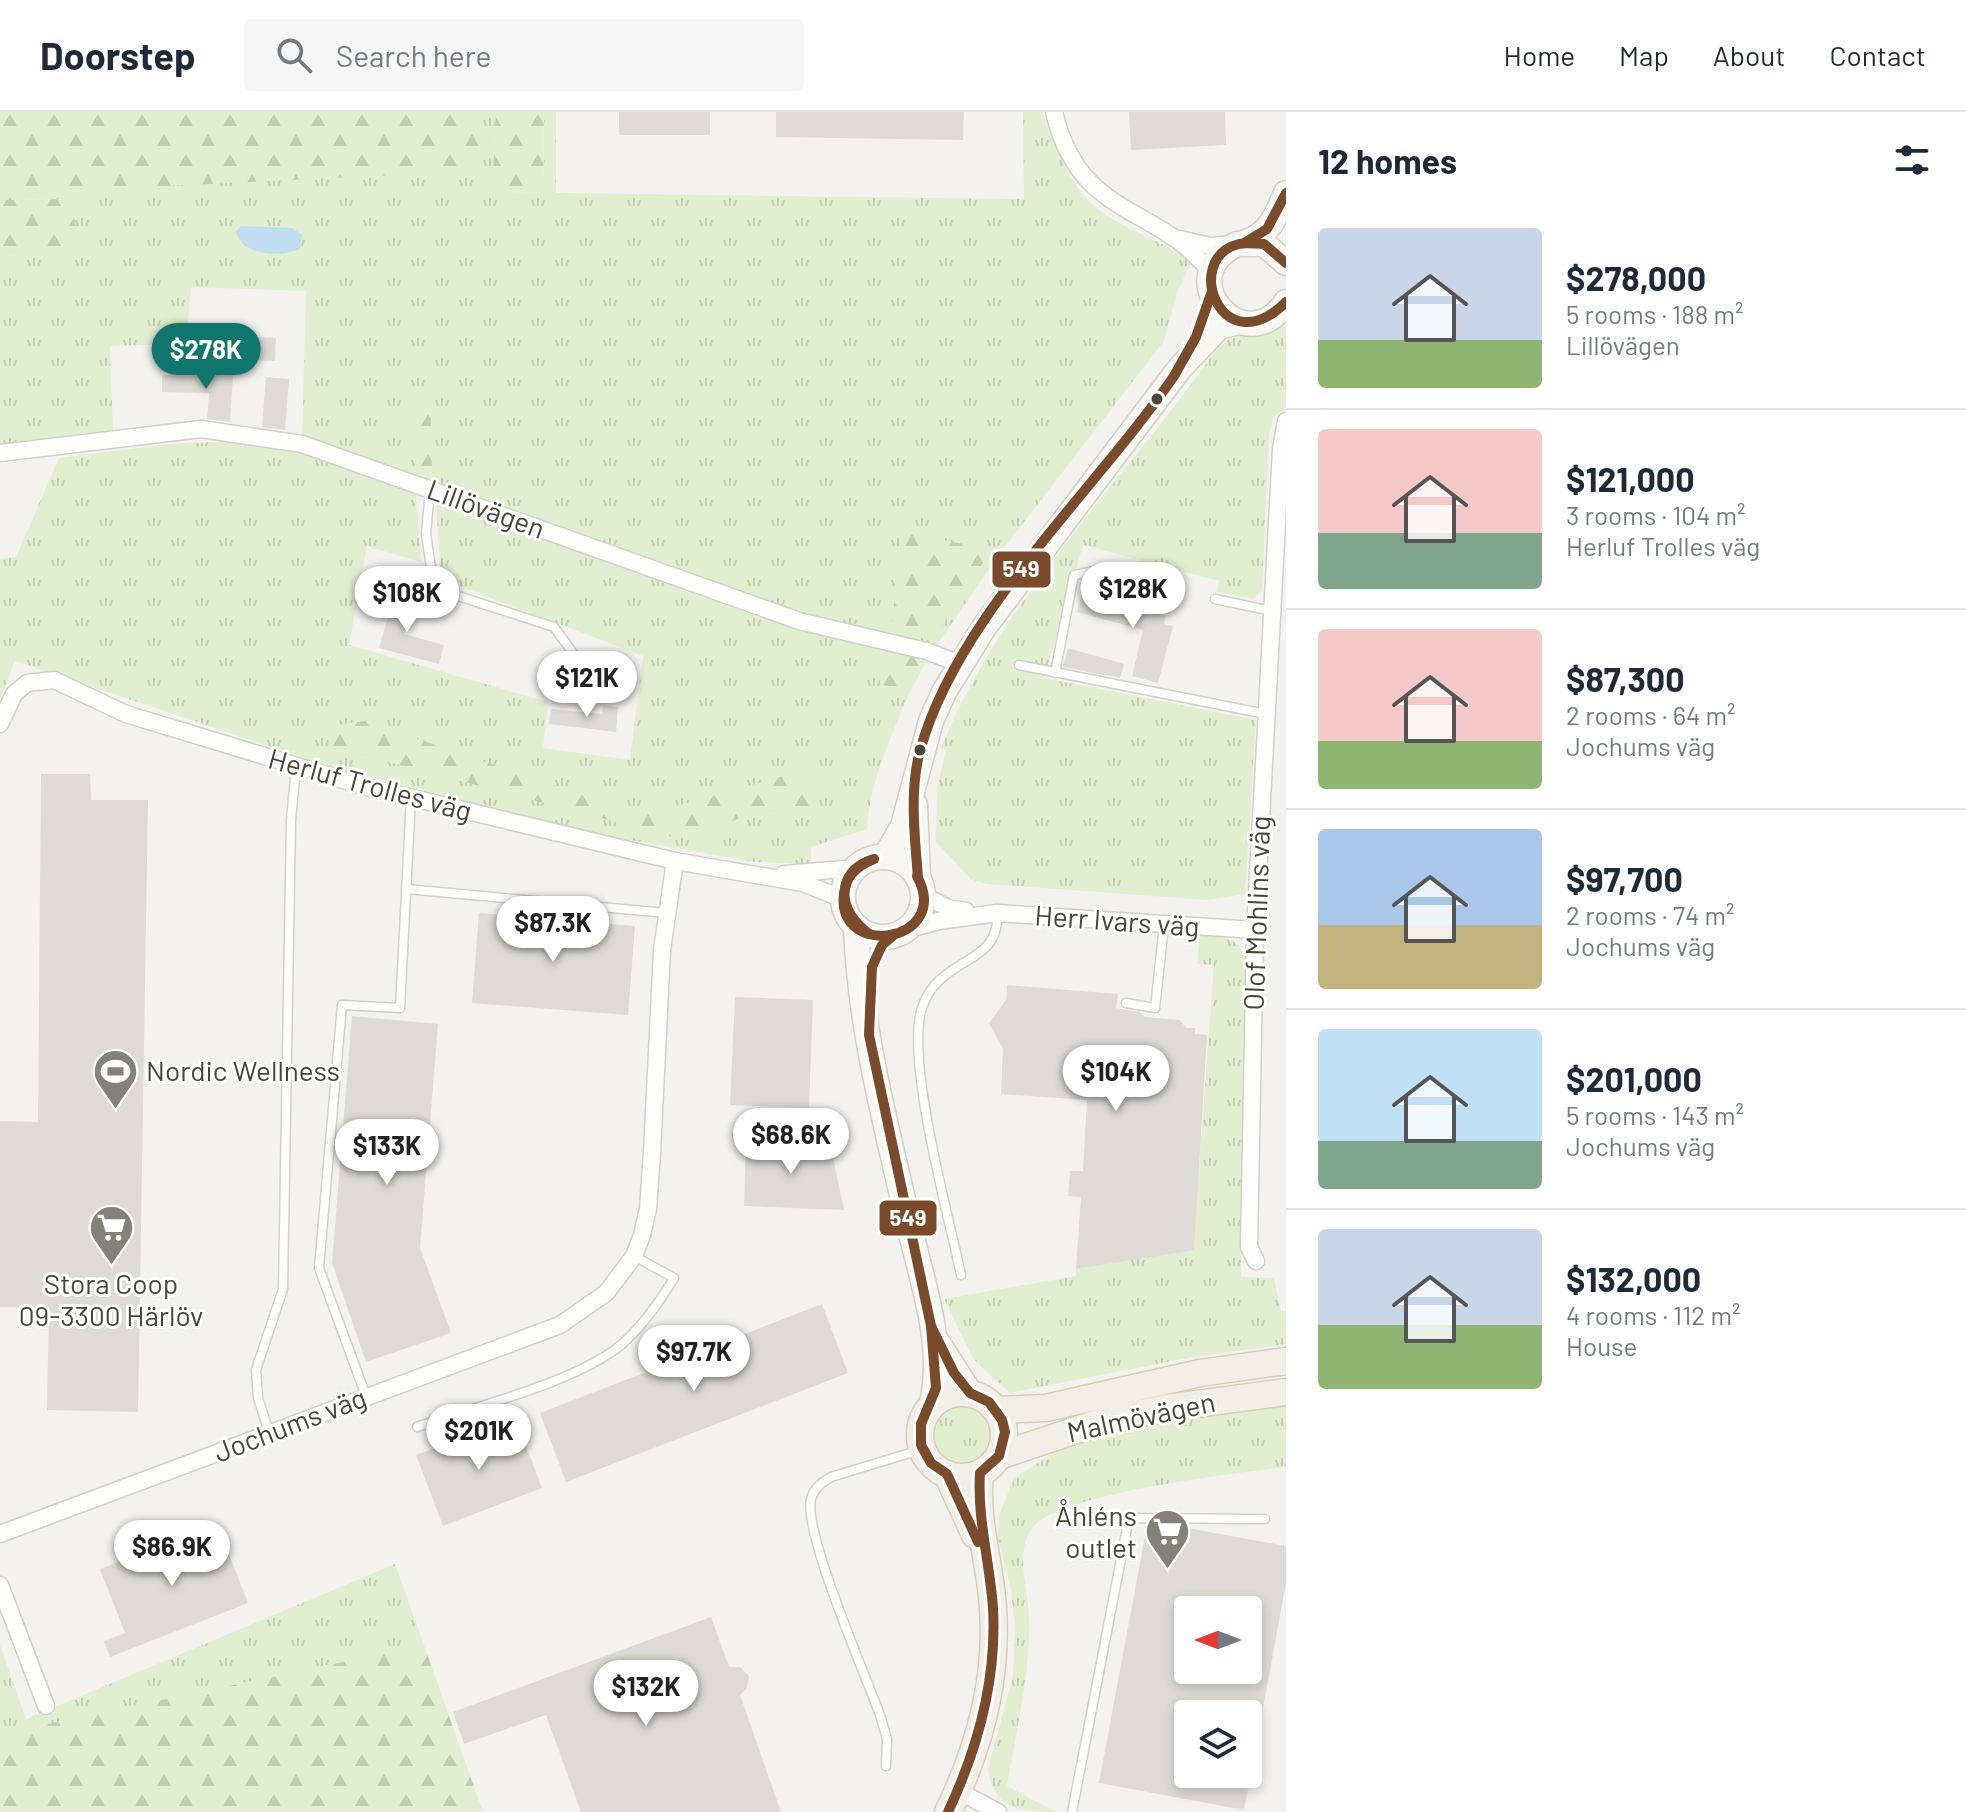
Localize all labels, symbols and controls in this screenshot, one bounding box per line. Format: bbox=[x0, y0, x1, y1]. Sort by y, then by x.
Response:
search box bbox=[244, 19, 804, 91]
text: Doorstep bbox=[40, 32, 196, 78]
icon: search bbox=[272, 33, 316, 77]
text: Search here bbox=[336, 37, 492, 73]
text: Home bbox=[1504, 38, 1575, 72]
text: Map bbox=[1619, 38, 1669, 72]
text: About bbox=[1713, 38, 1785, 72]
text: Contact bbox=[1829, 38, 1926, 72]
icon: filters bbox=[1890, 138, 1934, 182]
text: 12 homes bbox=[1318, 140, 1457, 181]
text: $278,000 bbox=[1566, 257, 1706, 298]
icon: home bbox=[1382, 260, 1478, 356]
text: 5 rooms · 188 m² bbox=[1566, 298, 1743, 329]
pin: $278K bbox=[150, 323, 262, 391]
text: Lillövägen bbox=[1566, 329, 1680, 360]
text: $278K bbox=[170, 333, 242, 364]
unlabelled marker bbox=[1149, 391, 1165, 407]
text: $121,000 bbox=[1566, 458, 1695, 499]
icon: home bbox=[1382, 461, 1478, 557]
street label: Lillövägen bbox=[423, 471, 550, 545]
text: 3 rooms · 104 m² bbox=[1566, 499, 1745, 530]
text: Herluf Trolles väg bbox=[1566, 530, 1760, 561]
line badge: 549 bbox=[991, 550, 1052, 589]
text: 549 bbox=[1003, 555, 1039, 581]
pin: $128K bbox=[1077, 562, 1189, 630]
pin: $108K bbox=[351, 566, 463, 634]
text: $128K bbox=[1099, 572, 1167, 603]
text: $108K bbox=[372, 576, 442, 607]
pin: $121K bbox=[531, 651, 643, 719]
text: $87,300 bbox=[1566, 658, 1685, 699]
text: $121K bbox=[555, 661, 619, 692]
icon: home bbox=[1382, 661, 1478, 757]
text: 2 rooms · 64 m² bbox=[1566, 699, 1736, 730]
text: Jochums väg bbox=[1566, 730, 1715, 761]
street label: Herluf Trolles väg bbox=[265, 741, 476, 828]
unlabelled marker bbox=[912, 742, 928, 758]
street label: Olof Mohlins väg bbox=[1236, 815, 1276, 1011]
text: $97,700 bbox=[1566, 858, 1683, 899]
icon: home bbox=[1382, 861, 1478, 957]
pin: $87.3K bbox=[488, 896, 618, 964]
street label: Herr Ivars väg bbox=[1033, 897, 1201, 943]
text: 2 rooms · 74 m² bbox=[1566, 899, 1734, 930]
text: $87.3K bbox=[514, 906, 592, 937]
text: Jochums väg bbox=[1566, 930, 1715, 961]
pin: $104K bbox=[1060, 1045, 1172, 1113]
sports icon: Nordic Wellness bbox=[91, 1047, 139, 1110]
place label: Nordic Wellness bbox=[146, 1053, 340, 1087]
text: $104K bbox=[1081, 1055, 1151, 1086]
text: $201,000 bbox=[1566, 1058, 1702, 1099]
icon: home bbox=[1382, 1061, 1478, 1157]
text: 5 rooms · 143 m² bbox=[1566, 1099, 1744, 1130]
pin: $68.6K bbox=[726, 1108, 856, 1176]
text: $68.6K bbox=[751, 1118, 831, 1149]
pin: $133K bbox=[331, 1119, 443, 1187]
text: $133K bbox=[353, 1129, 421, 1160]
text: Jochums väg bbox=[1566, 1130, 1715, 1161]
line badge: 549 bbox=[878, 1199, 938, 1237]
supermarket icon: Stora Coop 09-3300 Härlöv bbox=[87, 1203, 135, 1266]
text: 549 bbox=[890, 1204, 926, 1230]
text: $132,000 bbox=[1566, 1258, 1701, 1299]
icon: home bbox=[1382, 1261, 1478, 1357]
place label: Stora Coop 09-3300 Härlöv bbox=[19, 1266, 203, 1332]
text: 4 rooms · 112 m² bbox=[1566, 1299, 1740, 1330]
pin: $97.7K bbox=[629, 1325, 759, 1393]
text: House bbox=[1566, 1330, 1637, 1361]
text: $97.7K bbox=[656, 1335, 732, 1366]
street label: Jochums väg bbox=[209, 1379, 371, 1469]
street label: Malmövägen bbox=[1064, 1384, 1218, 1448]
pin: $201K bbox=[423, 1404, 535, 1472]
text: $201K bbox=[444, 1414, 514, 1445]
place label: Åhléns outlet bbox=[1055, 1498, 1137, 1564]
supermarket icon: Åhléns outlet bbox=[1144, 1508, 1192, 1571]
pin: $86.9K bbox=[107, 1520, 237, 1588]
text: $86.9K bbox=[132, 1530, 212, 1561]
north arrow bbox=[1174, 1596, 1262, 1684]
map controls bbox=[1174, 1596, 1262, 1788]
pin: $132K bbox=[590, 1660, 702, 1728]
text: $132K bbox=[612, 1670, 680, 1701]
button: layers bbox=[1174, 1700, 1262, 1788]

